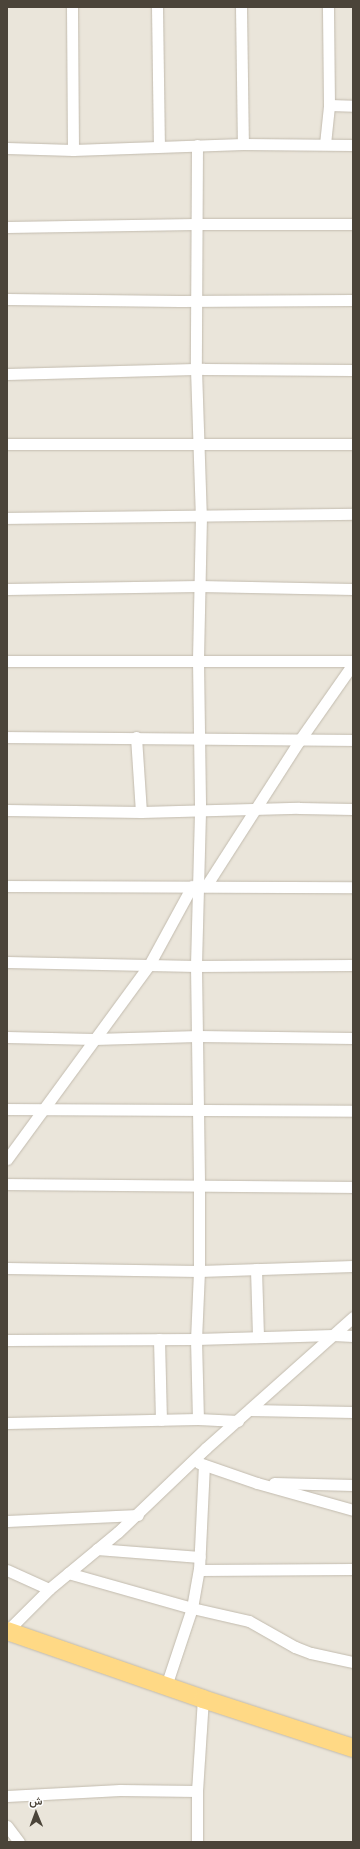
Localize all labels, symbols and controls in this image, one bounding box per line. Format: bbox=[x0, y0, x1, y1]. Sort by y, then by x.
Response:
north arrow bbox=[16, 1793, 56, 1833]
text: ش bbox=[29, 1794, 43, 1808]

